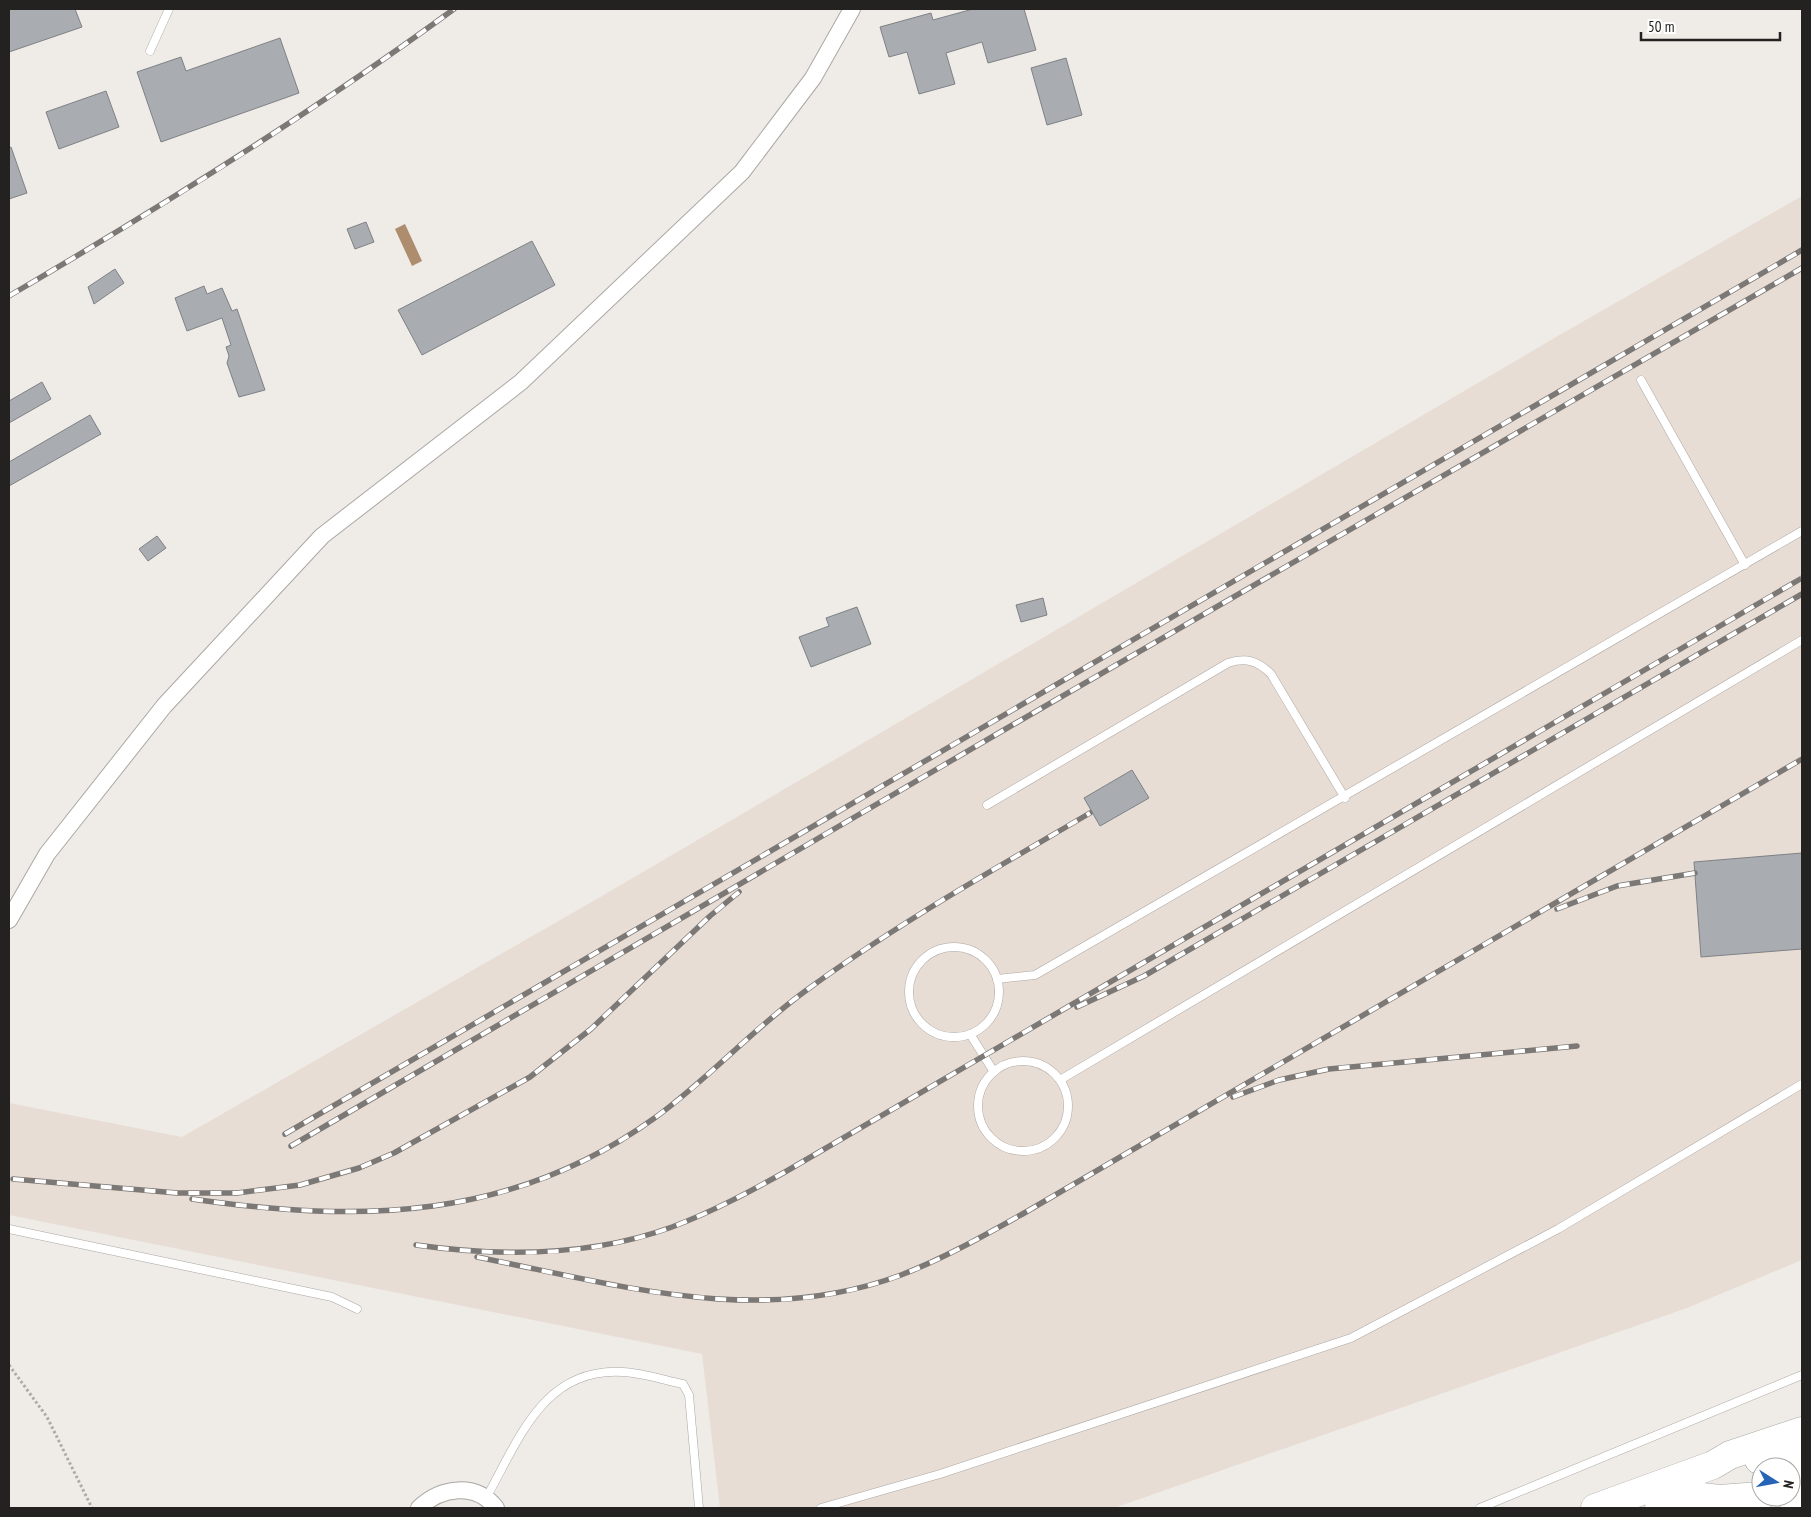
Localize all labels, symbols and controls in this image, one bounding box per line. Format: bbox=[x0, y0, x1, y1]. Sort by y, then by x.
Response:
scale bar bbox=[1641, 10, 1780, 42]
text: 50 m bbox=[1648, 17, 1674, 36]
north arrow bbox=[1751, 1457, 1801, 1507]
text: N bbox=[1779, 1479, 1798, 1490]

